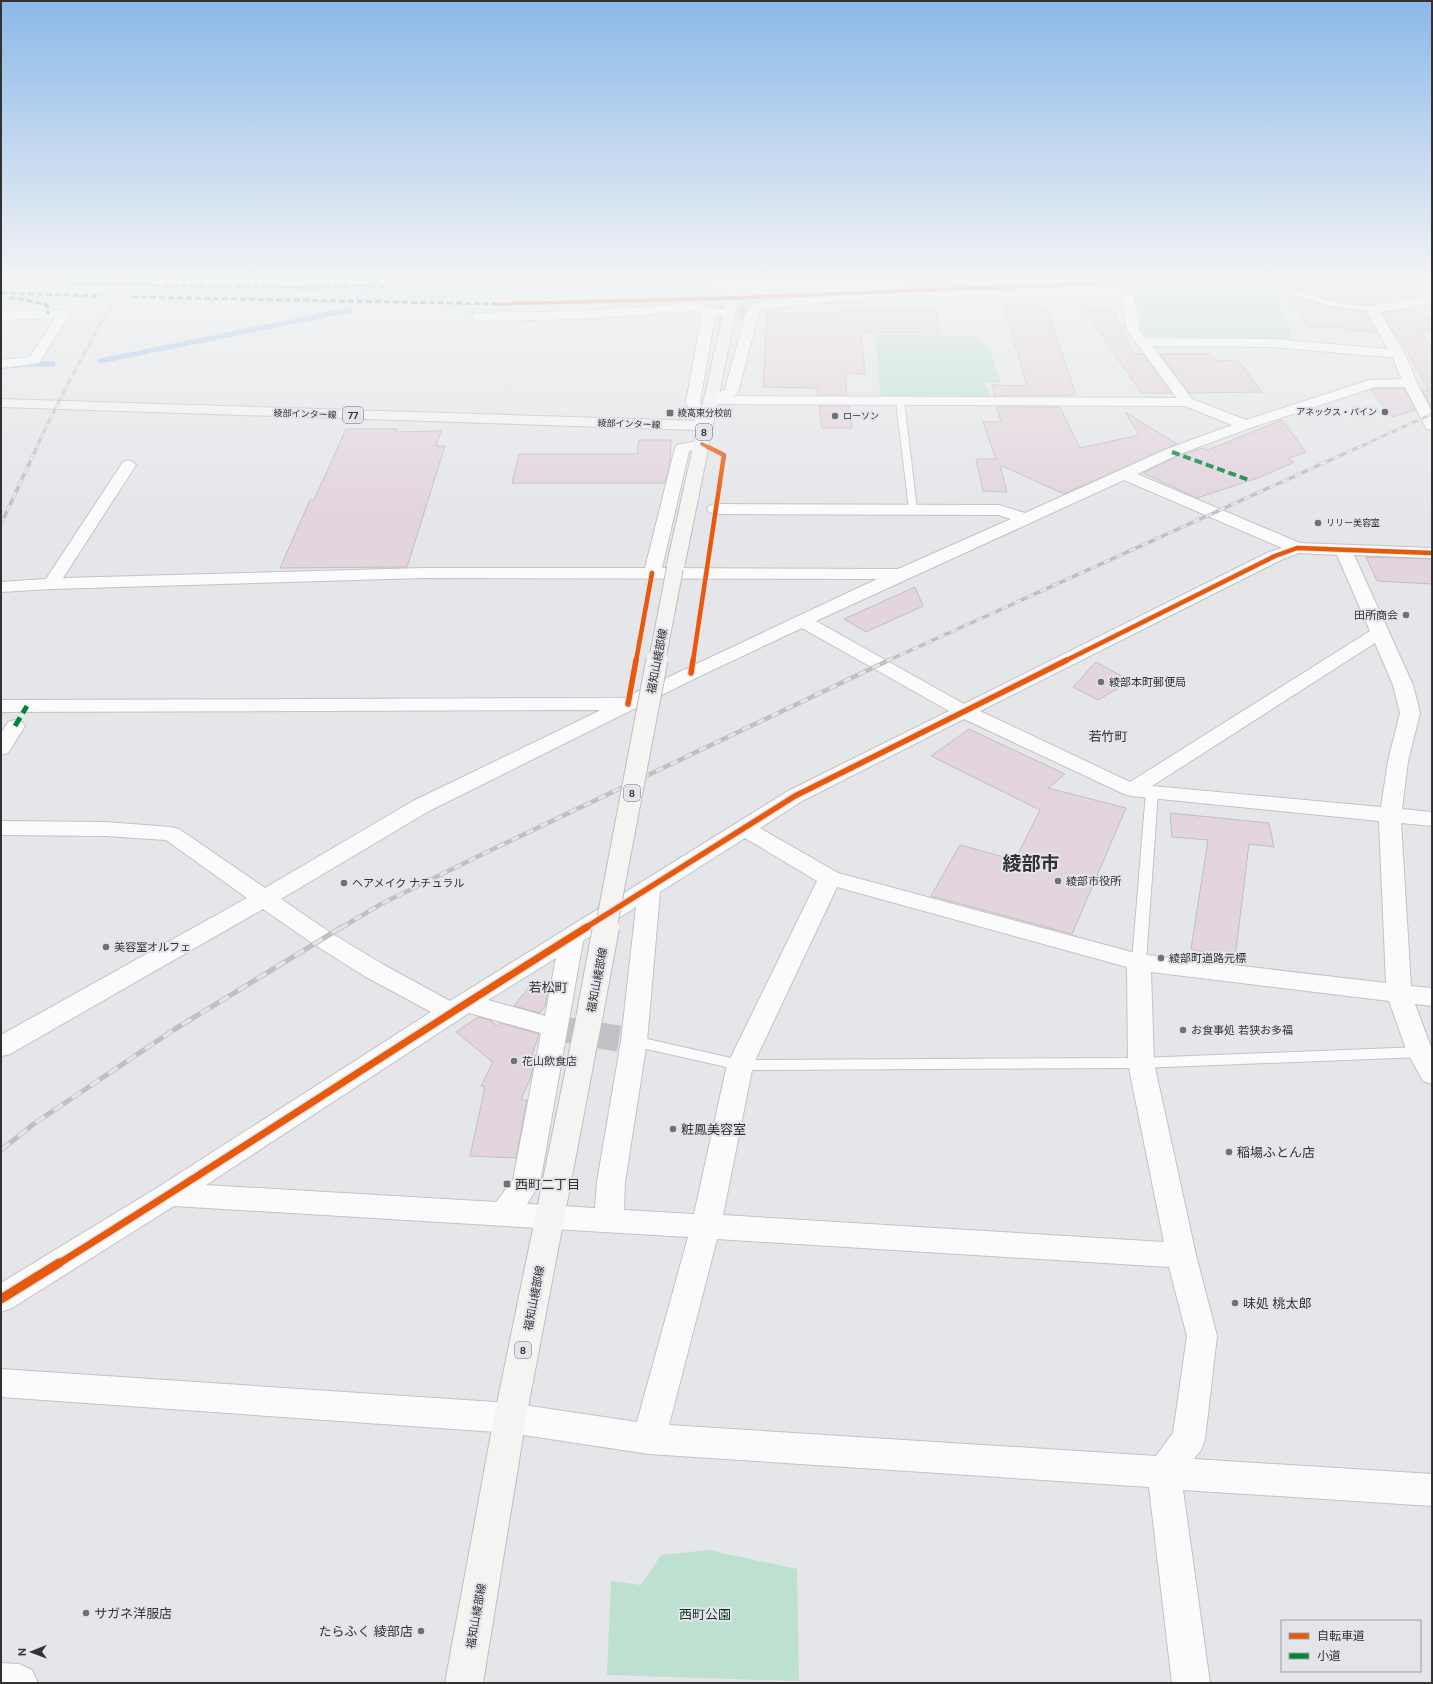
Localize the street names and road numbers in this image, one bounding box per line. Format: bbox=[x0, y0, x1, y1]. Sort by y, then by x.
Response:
street label: 綾部インター線 bbox=[273, 407, 338, 421]
road number: 77 bbox=[343, 407, 363, 423]
street label: 綾部インター線 bbox=[597, 417, 662, 431]
road number: 8 bbox=[696, 424, 712, 440]
street label: 福知山綾部線 bbox=[644, 627, 670, 695]
road number: 8 bbox=[624, 785, 640, 801]
street label: 福知山綾部線 bbox=[584, 946, 610, 1014]
street label: 福知山綾部線 bbox=[521, 1264, 547, 1332]
road number: 8 bbox=[515, 1342, 531, 1358]
street label: 福知山綾部線 bbox=[463, 1582, 489, 1650]

